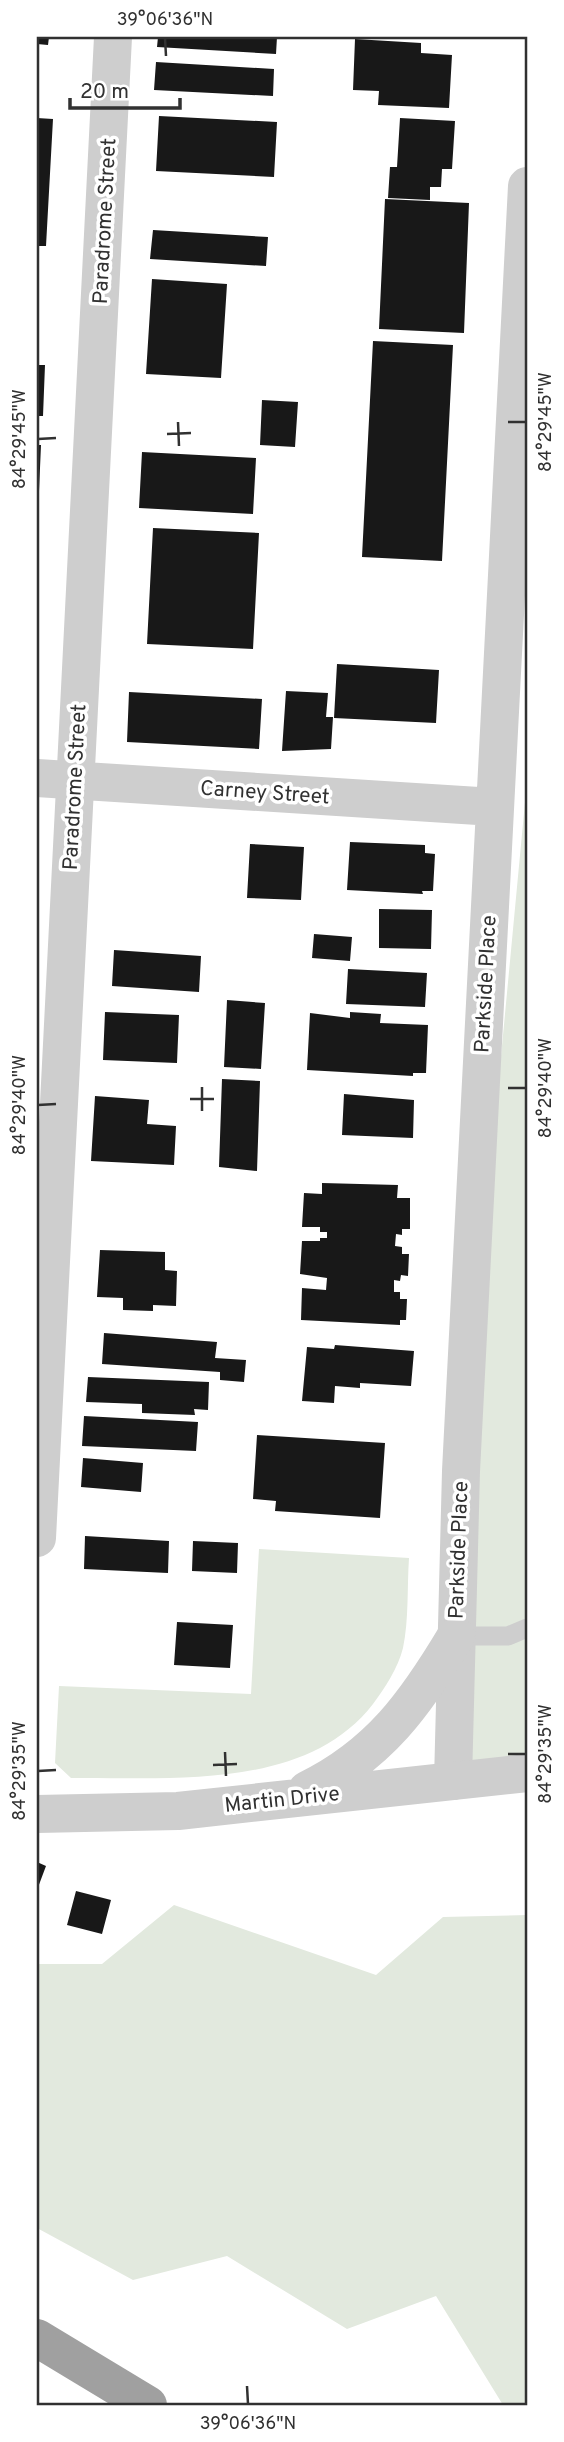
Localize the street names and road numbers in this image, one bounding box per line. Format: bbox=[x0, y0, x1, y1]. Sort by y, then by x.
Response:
street label: Paradrome Street bbox=[88, 137, 123, 305]
street label: Paradrome Street bbox=[58, 703, 93, 871]
street label: Carney Street bbox=[199, 776, 331, 811]
street label: Parkside Place bbox=[469, 914, 504, 1054]
street label: Parkside Place bbox=[444, 1481, 475, 1620]
street label: Martin Drive bbox=[223, 1781, 341, 1820]

